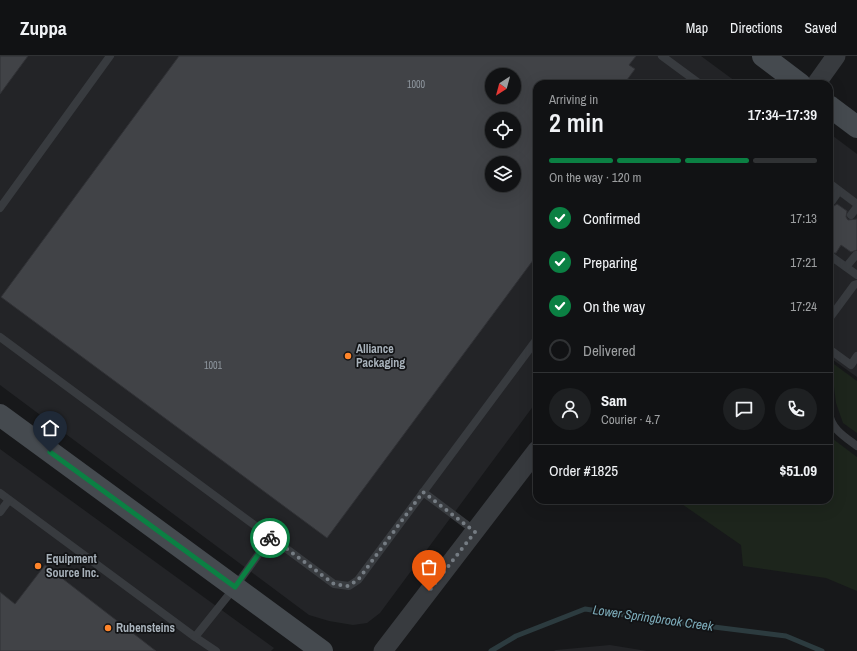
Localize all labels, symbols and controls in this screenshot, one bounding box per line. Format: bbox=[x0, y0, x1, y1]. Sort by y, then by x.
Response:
text: Zuppa bbox=[20, 15, 67, 41]
text: Map bbox=[686, 19, 708, 37]
text: Directions bbox=[730, 19, 782, 37]
text: Saved bbox=[804, 19, 837, 37]
north arrow bbox=[485, 68, 521, 104]
map controls bbox=[485, 68, 521, 192]
house number: 1000 bbox=[407, 78, 426, 91]
text: Arriving in bbox=[549, 91, 598, 108]
text: 17:34–17:39 bbox=[748, 104, 817, 125]
text: 2 min bbox=[549, 105, 604, 140]
button: locate bbox=[485, 112, 521, 148]
button: layers bbox=[485, 156, 521, 192]
text: On the way · 120 m bbox=[549, 169, 641, 186]
icon: check bbox=[549, 207, 571, 229]
text: Confirmed bbox=[583, 208, 640, 229]
text: 17:13 bbox=[790, 210, 817, 227]
icon: check bbox=[549, 251, 571, 273]
text: Preparing bbox=[583, 252, 637, 273]
text: 17:21 bbox=[790, 254, 817, 271]
icon: check bbox=[549, 295, 571, 317]
text: On the way bbox=[583, 296, 645, 317]
text: 17:24 bbox=[790, 298, 817, 315]
text: Delivered bbox=[583, 340, 636, 361]
place label: Alliance Packaging bbox=[356, 341, 405, 371]
marker: Alliance Packaging bbox=[343, 351, 353, 361]
house number: 1001 bbox=[204, 359, 223, 372]
button: person bbox=[549, 388, 591, 430]
button: chat bbox=[723, 388, 765, 430]
button: phone bbox=[775, 388, 817, 430]
text: Sam bbox=[601, 390, 627, 411]
pin bbox=[33, 411, 67, 452]
text: Courier · 4.7 bbox=[601, 411, 660, 428]
icon: home bbox=[39, 417, 61, 439]
text: Order #1825 bbox=[549, 460, 618, 481]
text: $51.09 bbox=[779, 460, 817, 481]
courier bbox=[250, 518, 290, 558]
icon: bike bbox=[259, 527, 281, 549]
pin bbox=[412, 550, 446, 591]
place label: Equipment Source Inc. bbox=[46, 551, 99, 581]
icon: bag bbox=[418, 556, 440, 578]
marker: Equipment Source Inc. bbox=[33, 561, 43, 571]
water label: Lower Springbrook Creek bbox=[592, 601, 715, 635]
place label: Rubensteins bbox=[116, 620, 176, 636]
marker: Rubensteins bbox=[103, 623, 113, 633]

